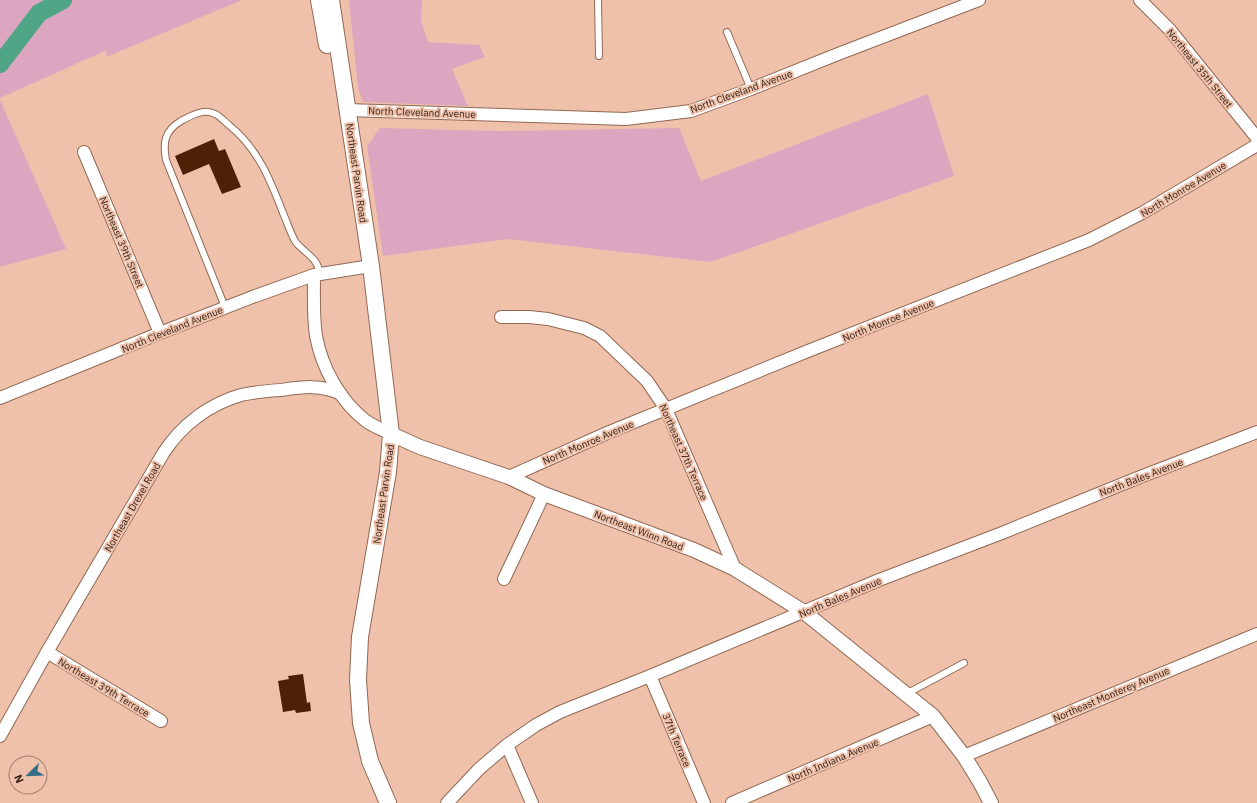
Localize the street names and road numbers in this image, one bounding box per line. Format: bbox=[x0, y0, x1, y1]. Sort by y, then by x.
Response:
street label: Northeast 35th Street bbox=[1164, 26, 1236, 111]
street label: North Cleveland Avenue bbox=[688, 67, 795, 116]
street label: North Cleveland Avenue bbox=[368, 104, 477, 121]
street label: Northeast Parvin Road bbox=[343, 122, 370, 224]
street label: North Monroe Avenue bbox=[1138, 158, 1229, 220]
street label: Northeast 39th Street bbox=[96, 195, 147, 290]
street label: North Monroe Avenue bbox=[840, 296, 936, 345]
street label: North Cleveland Avenue bbox=[120, 303, 225, 356]
street label: Northeast 37th Terrace bbox=[656, 402, 711, 503]
street label: North Monroe Avenue bbox=[541, 417, 636, 468]
street label: Northeast Parvin Road bbox=[370, 443, 397, 545]
street label: North Bales Avenue bbox=[1097, 455, 1185, 499]
street label: Northeast Drexel Road bbox=[101, 460, 163, 554]
street label: Northeast Winn Road bbox=[592, 507, 686, 554]
street label: North Bales Avenue bbox=[797, 574, 884, 621]
street label: Northeast 39th Terrace bbox=[56, 655, 152, 720]
street label: Northeast Monterey Avenue bbox=[1051, 664, 1172, 725]
street label: 37th Terrace bbox=[659, 711, 694, 770]
street label: North Indiana Avenue bbox=[786, 735, 881, 786]

